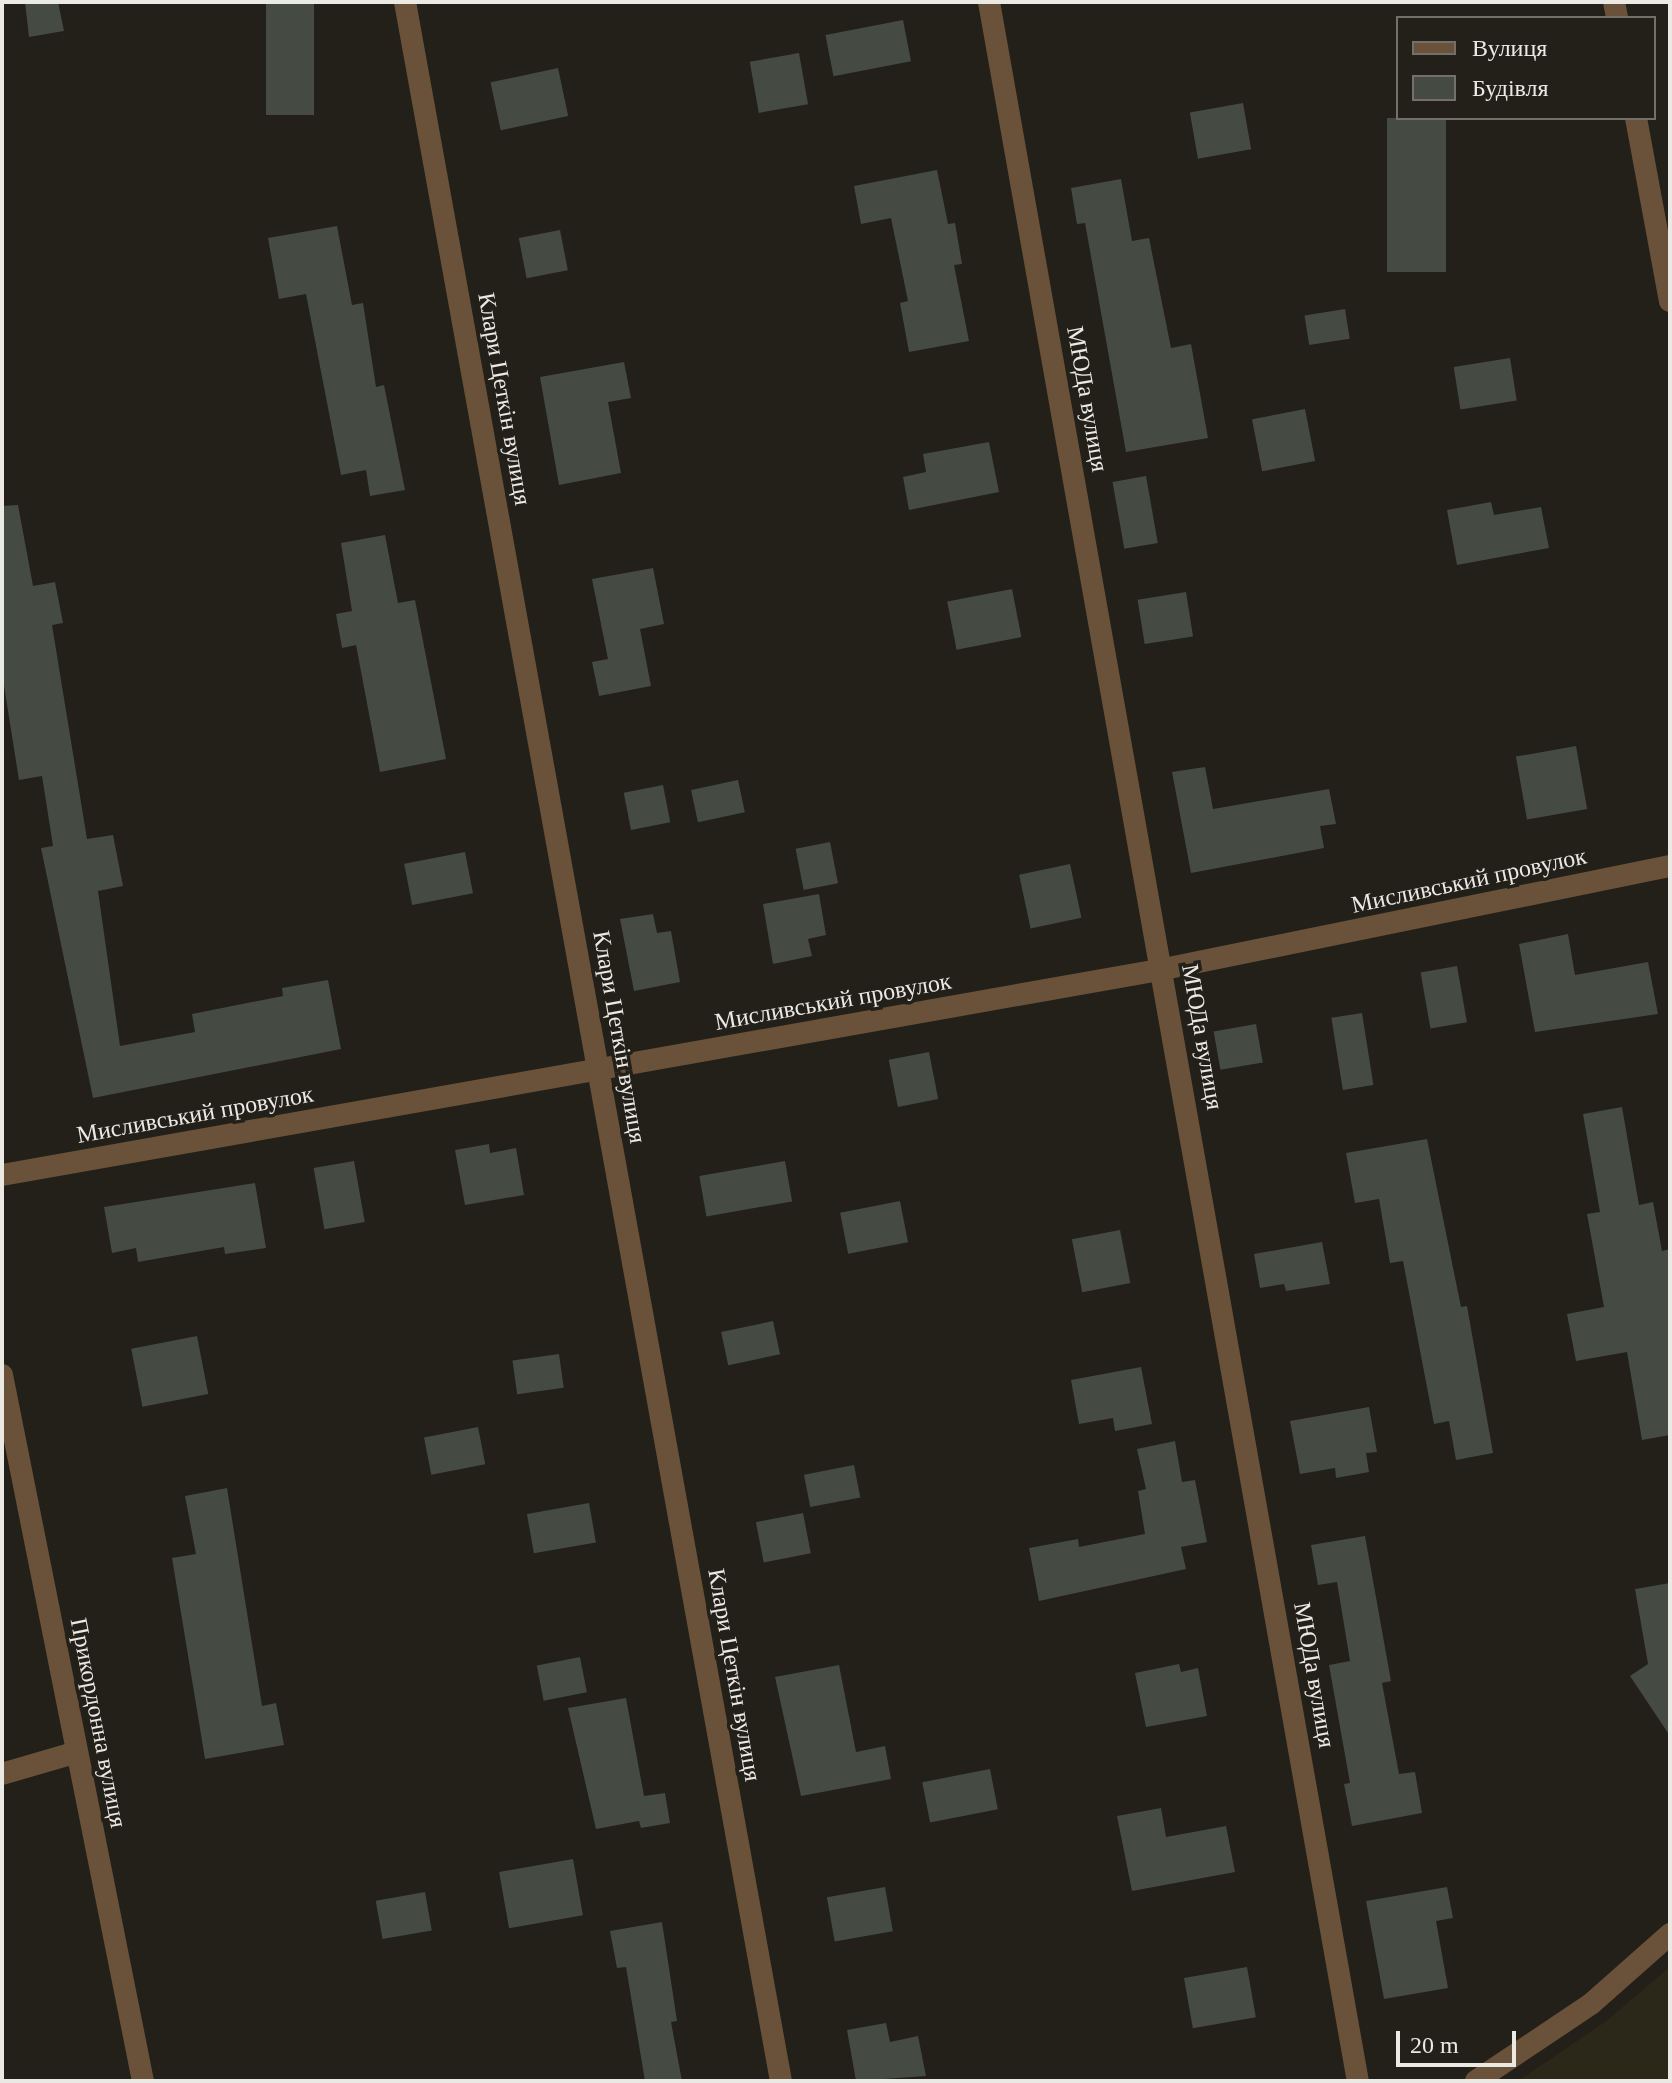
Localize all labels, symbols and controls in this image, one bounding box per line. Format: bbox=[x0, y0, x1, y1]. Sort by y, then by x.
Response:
legend bbox=[1396, 16, 1656, 120]
text: Вулиця bbox=[1472, 35, 1547, 61]
text: Будівля bbox=[1472, 75, 1549, 101]
street label: Клари Цеткін вулиця bbox=[471, 290, 537, 508]
street label: МЮДа вулиця bbox=[1060, 324, 1114, 474]
street label: Мисливський провулок bbox=[1349, 842, 1589, 920]
street label: Клари Цеткін вулиця bbox=[586, 928, 652, 1146]
street label: МЮДа вулиця bbox=[1175, 962, 1229, 1112]
street label: Мисливський провулок bbox=[712, 967, 954, 1037]
street label: Мисливський провулок bbox=[74, 1080, 316, 1150]
street label: Клари Цеткін вулиця bbox=[701, 1566, 767, 1784]
street label: МЮДа вулиця bbox=[1287, 1600, 1341, 1750]
street label: Прикордонна вулиця bbox=[64, 1616, 132, 1830]
scale bar bbox=[1400, 2015, 1520, 2065]
text: 20 m bbox=[1410, 2032, 1459, 2058]

